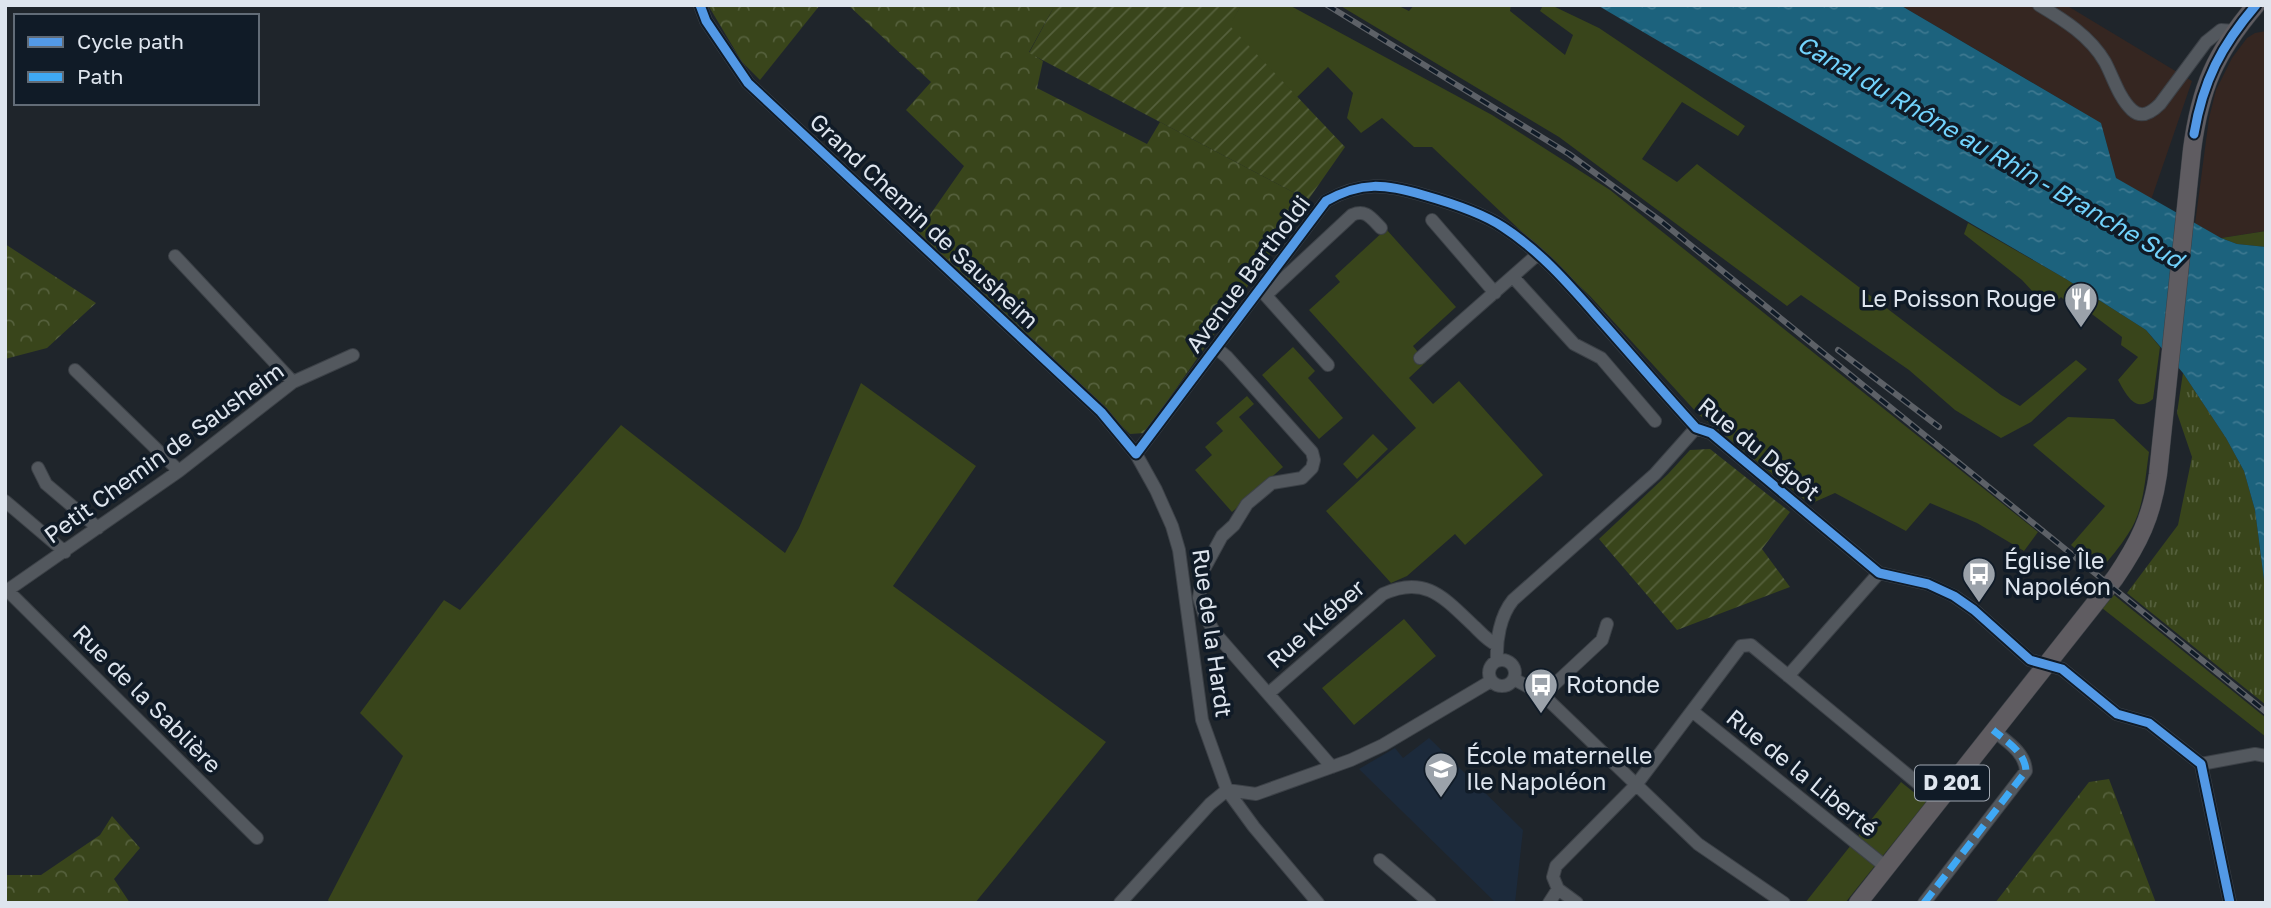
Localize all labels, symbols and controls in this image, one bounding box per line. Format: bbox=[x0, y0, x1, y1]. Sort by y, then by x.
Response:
legend bbox=[14, 14, 259, 105]
text: Cycle path bbox=[77, 28, 184, 54]
water label: Canal du Rhône au Rhin - Branche Sud bbox=[1793, 28, 2192, 275]
text: Path bbox=[77, 63, 124, 89]
street label: Grand Chemin de Sausheim bbox=[804, 107, 1045, 334]
street label: Avenue Bartholdi bbox=[1179, 189, 1315, 357]
restaurant icon: Le Poisson Rouge bbox=[2062, 280, 2100, 329]
place label: Le Poisson Rouge bbox=[1861, 284, 2056, 312]
street label: Petit Chemin de Sausheim bbox=[38, 356, 289, 548]
street label: Rue du Dépôt bbox=[1693, 391, 1826, 506]
place label: Église Île Napoléon bbox=[2004, 546, 2111, 600]
street label: Rue de la Hardt bbox=[1187, 547, 1239, 719]
bus stop icon: Église Île Napoléon bbox=[1960, 555, 1998, 604]
street label: Rue Kléber bbox=[1261, 573, 1370, 673]
street label: Rue de la Sablière bbox=[68, 618, 228, 778]
bus stop icon: Rotonde bbox=[1522, 666, 1560, 715]
place label: Rotonde bbox=[1566, 670, 1660, 698]
street label: Rue de la Liberté bbox=[1721, 703, 1884, 842]
place label: École maternelle Ile Napoléon bbox=[1466, 741, 1652, 795]
school or university icon: École maternelle Ile Napoléon bbox=[1422, 750, 1460, 799]
road number: D 201 bbox=[1915, 766, 1989, 800]

